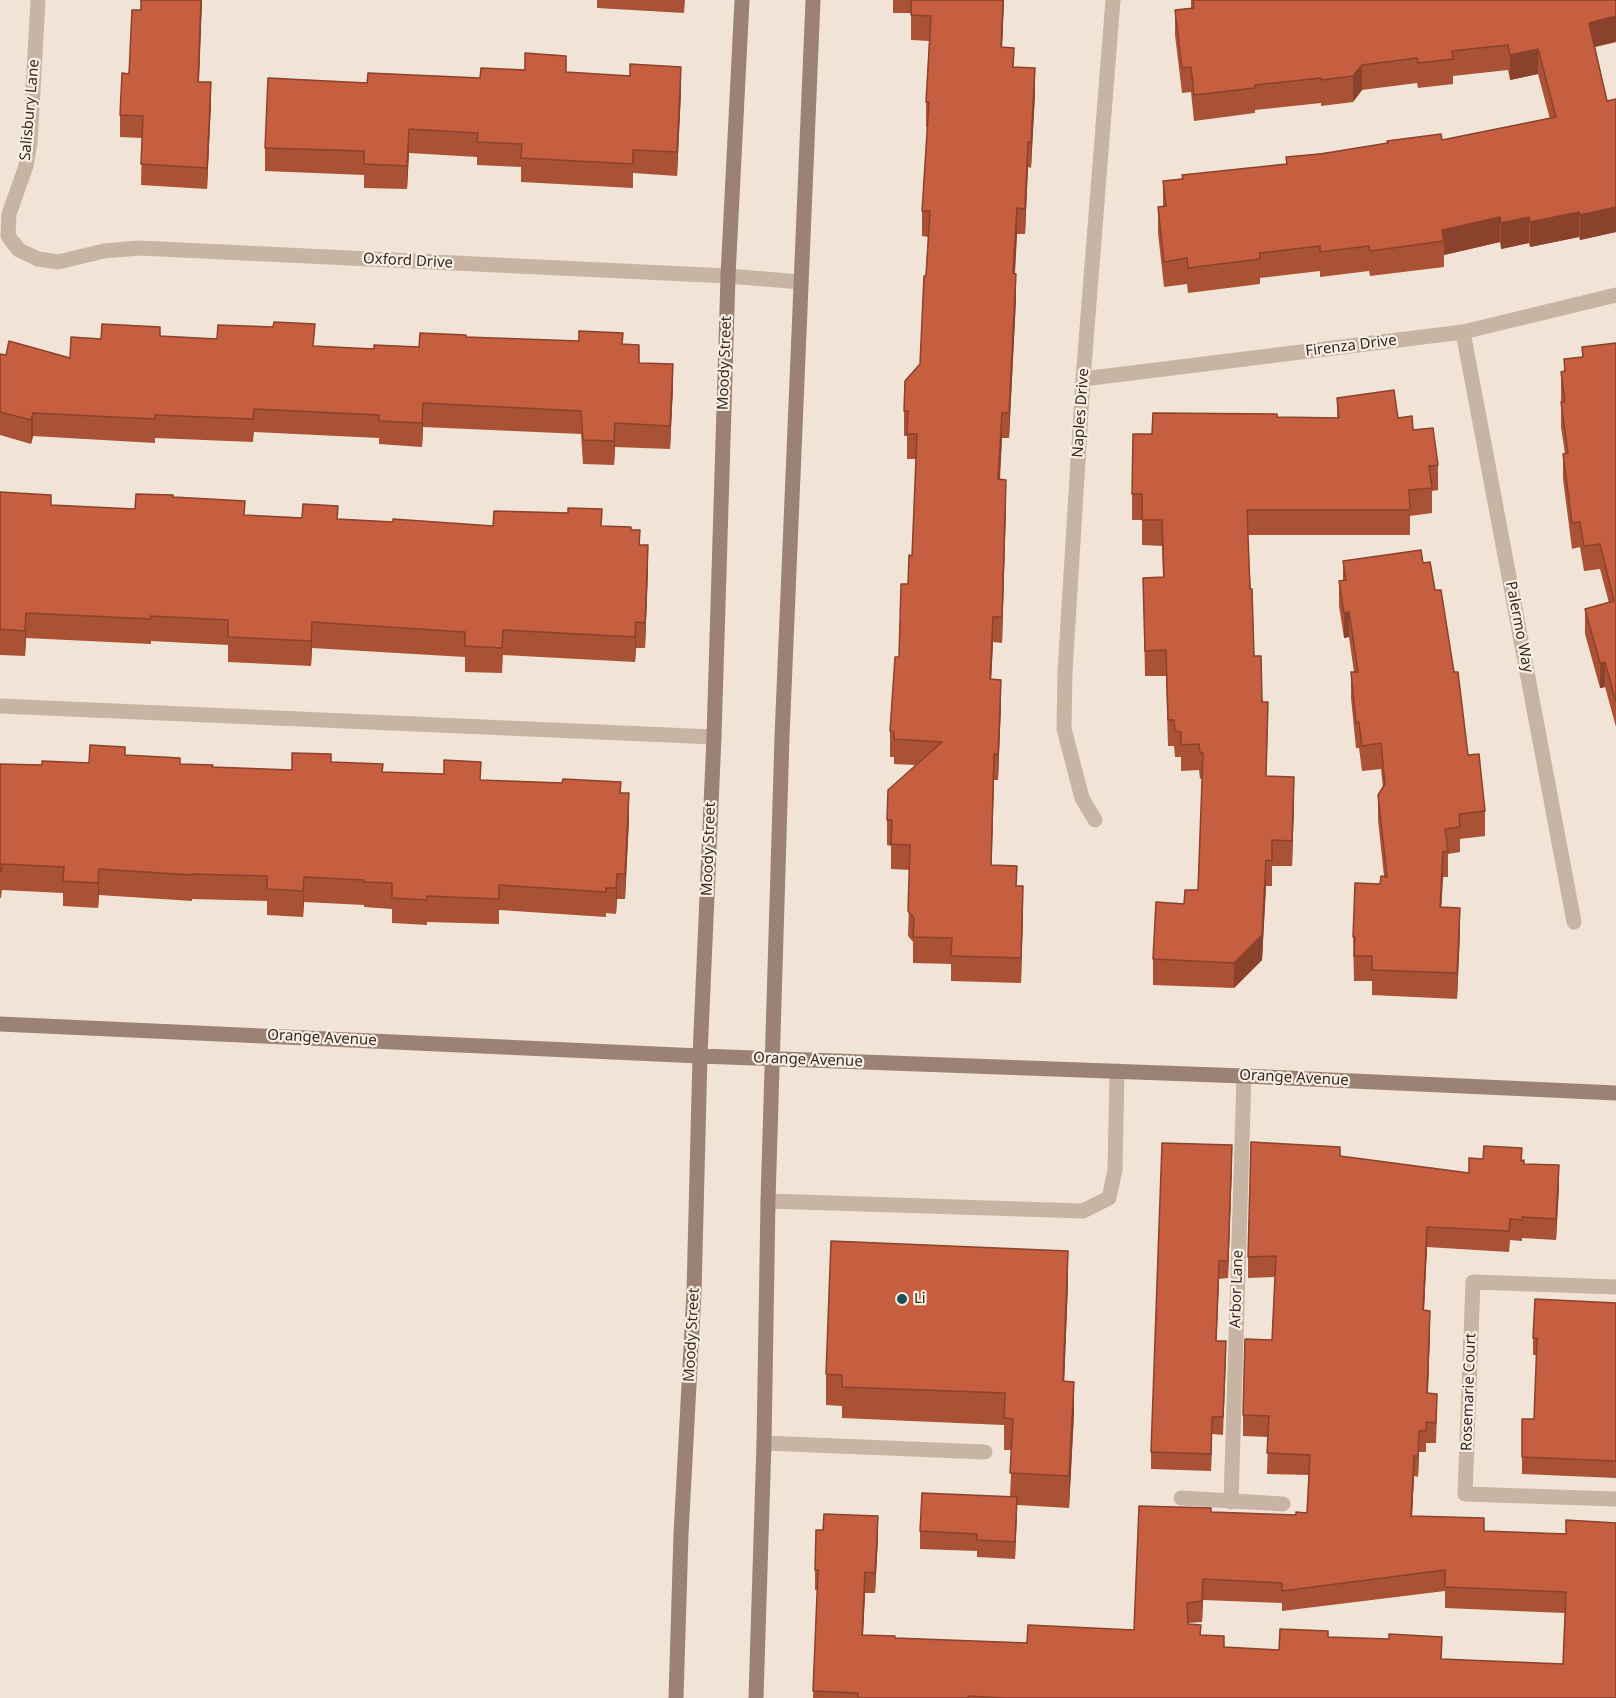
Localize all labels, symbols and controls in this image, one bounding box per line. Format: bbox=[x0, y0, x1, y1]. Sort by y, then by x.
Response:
street label: Salisbury Lane bbox=[17, 58, 43, 162]
street label: Oxford Drive bbox=[363, 250, 453, 272]
street label: Moody Street bbox=[714, 316, 736, 410]
street label: Firenza Drive bbox=[1304, 331, 1398, 361]
street label: Naples Drive bbox=[1069, 368, 1093, 458]
street label: Palermo Way bbox=[1501, 580, 1537, 674]
street label: Moody Street bbox=[698, 802, 720, 896]
street label: Orange Avenue bbox=[267, 1026, 377, 1050]
street label: Orange Avenue bbox=[753, 1049, 863, 1071]
street label: Orange Avenue bbox=[1239, 1066, 1349, 1090]
street label: Arbor Lane bbox=[1227, 1250, 1247, 1328]
street label: Moody Street bbox=[681, 1287, 703, 1383]
place label: Li bbox=[914, 1290, 926, 1308]
marker: Li bbox=[895, 1292, 909, 1306]
street label: Rosemarie Court bbox=[1458, 1333, 1480, 1451]

